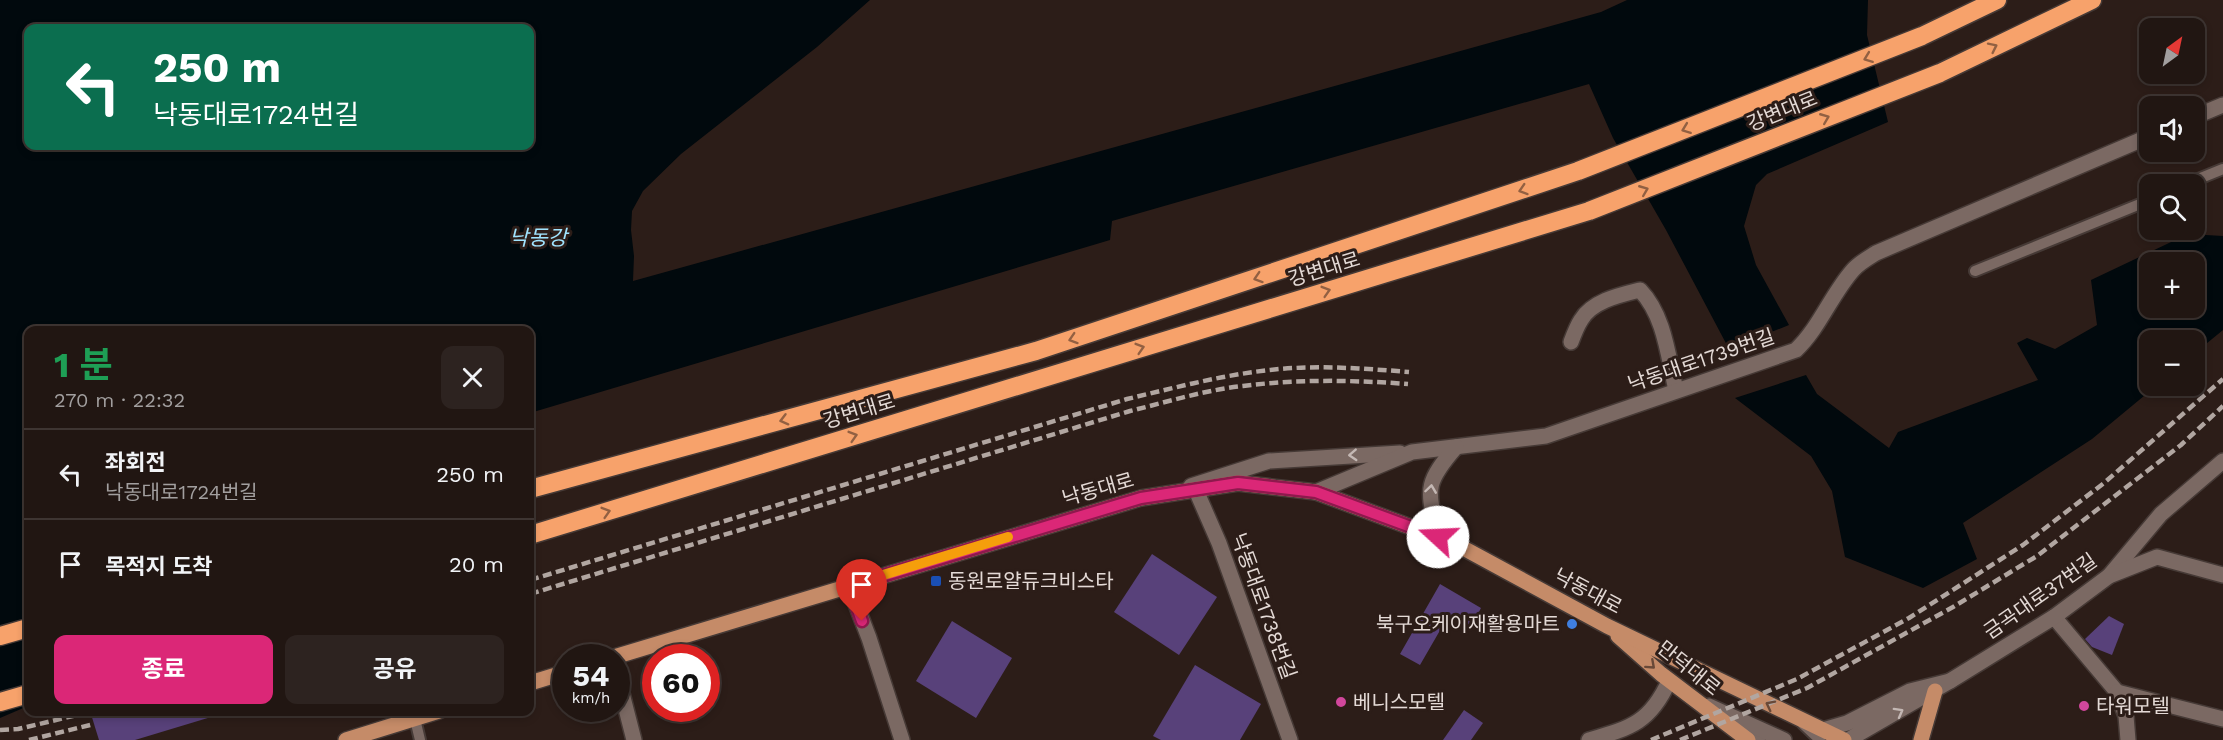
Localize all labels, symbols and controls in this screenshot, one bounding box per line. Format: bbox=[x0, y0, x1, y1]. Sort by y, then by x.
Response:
north arrow bbox=[2139, 18, 2205, 84]
map controls bbox=[2139, 18, 2205, 396]
text: 250 m bbox=[153, 43, 281, 92]
one-way arrow bbox=[1987, 43, 1998, 55]
icon: left bbox=[54, 48, 132, 126]
one-way arrow bbox=[1863, 51, 1874, 63]
street label: 강변대로 bbox=[1743, 86, 1821, 136]
button: sound bbox=[2139, 96, 2205, 162]
text: 낙동대로1724번길 bbox=[153, 99, 359, 131]
one-way arrow bbox=[1819, 113, 1830, 125]
one-way arrow bbox=[1681, 122, 1692, 134]
button: search bbox=[2139, 174, 2205, 240]
one-way arrow bbox=[1518, 182, 1529, 195]
one-way arrow bbox=[1638, 184, 1649, 197]
water label: 낙동강 bbox=[509, 225, 570, 250]
street label: 강변대로 bbox=[1285, 247, 1363, 291]
button: + bbox=[2139, 252, 2205, 318]
one-way arrow bbox=[1253, 270, 1264, 283]
one-way arrow bbox=[1320, 286, 1331, 299]
street label: 낙동대로1739번길 bbox=[1625, 324, 1777, 396]
button: − bbox=[2139, 330, 2205, 396]
one-way arrow bbox=[1068, 332, 1079, 344]
one-way arrow bbox=[1134, 343, 1145, 356]
text: 1 분 bbox=[54, 344, 113, 386]
button: close bbox=[441, 346, 504, 409]
text: 270 m · 22:32 bbox=[54, 388, 185, 412]
street label: 강변대로 bbox=[820, 389, 898, 433]
one-way arrow bbox=[779, 413, 790, 425]
one-way arrow bbox=[847, 431, 858, 443]
one-way arrow bbox=[1349, 449, 1358, 462]
text: 좌회전 bbox=[105, 450, 166, 475]
icon: left bbox=[54, 458, 87, 491]
text: 250 m bbox=[436, 462, 504, 487]
street label: 낙동대로 bbox=[1059, 467, 1137, 511]
text: 낙동대로1724번길 bbox=[105, 480, 258, 504]
one-way arrow bbox=[1425, 484, 1437, 493]
position arrow bbox=[1406, 505, 1470, 569]
one-way arrow bbox=[600, 507, 611, 519]
street label: 낙동대로1738번길 bbox=[1226, 530, 1302, 682]
icon: arrive bbox=[54, 548, 87, 581]
street label: 금곡대로37번길 bbox=[1979, 548, 2101, 644]
text: 20 m bbox=[449, 552, 504, 577]
text: 목적지 도착 bbox=[105, 554, 213, 579]
pin bbox=[836, 559, 887, 621]
street label: 낙동대로 bbox=[1550, 563, 1626, 619]
icon: arrive bbox=[845, 568, 878, 601]
place label: 동원로얄듀크비스타 bbox=[948, 569, 1114, 593]
marker: 동원로얄듀크비스타 bbox=[929, 574, 943, 588]
place label: 북구오케이재활용마트 bbox=[1376, 612, 1560, 636]
marker: 북구오케이재활용마트 bbox=[1565, 617, 1579, 631]
button: 종료 bbox=[54, 635, 273, 704]
button: 공유 bbox=[285, 635, 504, 704]
street label: 만덕대로 bbox=[1653, 636, 1725, 700]
speed limit sign: 60 bbox=[642, 644, 720, 722]
text: 54 bbox=[573, 658, 609, 693]
one-way arrow bbox=[1644, 658, 1654, 669]
text: km/h bbox=[572, 689, 610, 707]
place label: 베니스모텔 bbox=[1353, 690, 1445, 714]
place label: 타워모텔 bbox=[2096, 694, 2170, 718]
marker: 베니스모텔 bbox=[1334, 695, 1348, 709]
marker: 타워모텔 bbox=[2077, 699, 2091, 713]
one-way arrow bbox=[1766, 701, 1777, 712]
one-way arrow bbox=[1893, 708, 1903, 719]

